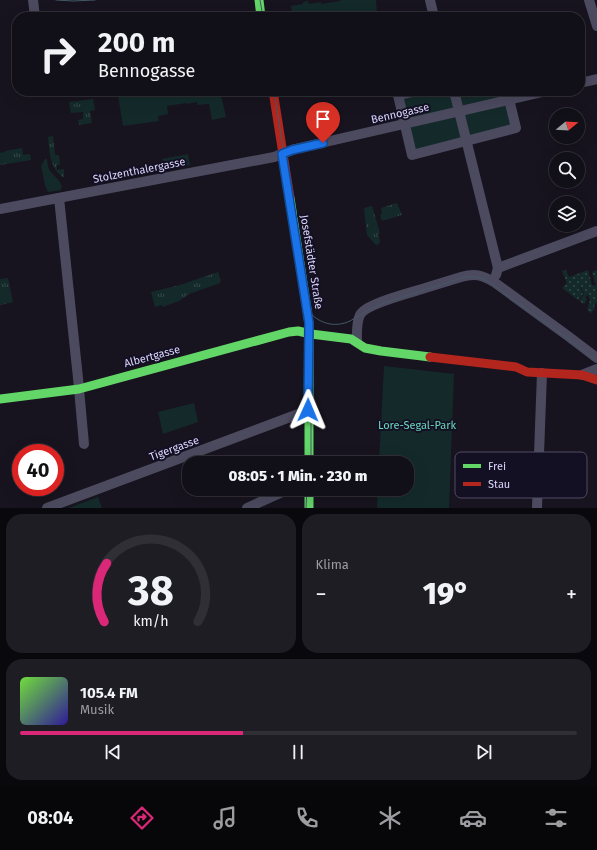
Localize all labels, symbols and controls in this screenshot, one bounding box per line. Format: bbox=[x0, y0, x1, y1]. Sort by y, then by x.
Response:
text: 200 m bbox=[98, 26, 176, 59]
icon: right bbox=[32, 28, 84, 80]
text: Bennogasse bbox=[98, 60, 195, 82]
street label: Bennogasse bbox=[370, 100, 431, 127]
pin bbox=[306, 102, 340, 143]
icon: arrive bbox=[312, 108, 334, 130]
north arrow bbox=[549, 108, 585, 144]
map controls bbox=[549, 108, 585, 232]
button: search bbox=[549, 152, 585, 188]
street label: Stolzenthalergasse bbox=[92, 155, 186, 186]
button: layers bbox=[549, 196, 585, 232]
street label: Josefstädter Straße bbox=[298, 214, 325, 310]
street label: Albertgasse bbox=[123, 343, 182, 370]
position arrow bbox=[287, 389, 329, 431]
park label: Lore-Segal-Park bbox=[378, 419, 456, 432]
street label: Tigergasse bbox=[148, 433, 201, 463]
speed limit sign: 40 bbox=[12, 444, 64, 496]
legend bbox=[455, 452, 587, 498]
text: Frei bbox=[488, 460, 506, 473]
text: 08:05 · 1 Min. · 230 m bbox=[229, 467, 367, 485]
text: Stau bbox=[488, 478, 510, 491]
text: Klima bbox=[316, 557, 349, 572]
text: 38 bbox=[127, 565, 174, 615]
text: 19° bbox=[423, 576, 470, 612]
text: − bbox=[316, 581, 327, 608]
text: + bbox=[566, 581, 577, 608]
text: km/h bbox=[133, 612, 168, 629]
text: 105.4 FM bbox=[80, 684, 138, 702]
text: Musik bbox=[80, 702, 114, 717]
icon: previous bbox=[102, 741, 124, 763]
icon: pause bbox=[287, 741, 309, 763]
icon: next bbox=[473, 741, 495, 763]
icon: directions bbox=[128, 804, 156, 832]
icon: music bbox=[211, 804, 239, 832]
icon: phone bbox=[293, 804, 321, 832]
icon: climate bbox=[376, 804, 404, 832]
icon: car bbox=[459, 804, 487, 832]
icon: filters bbox=[542, 804, 570, 832]
text: 08:04 bbox=[27, 807, 73, 829]

